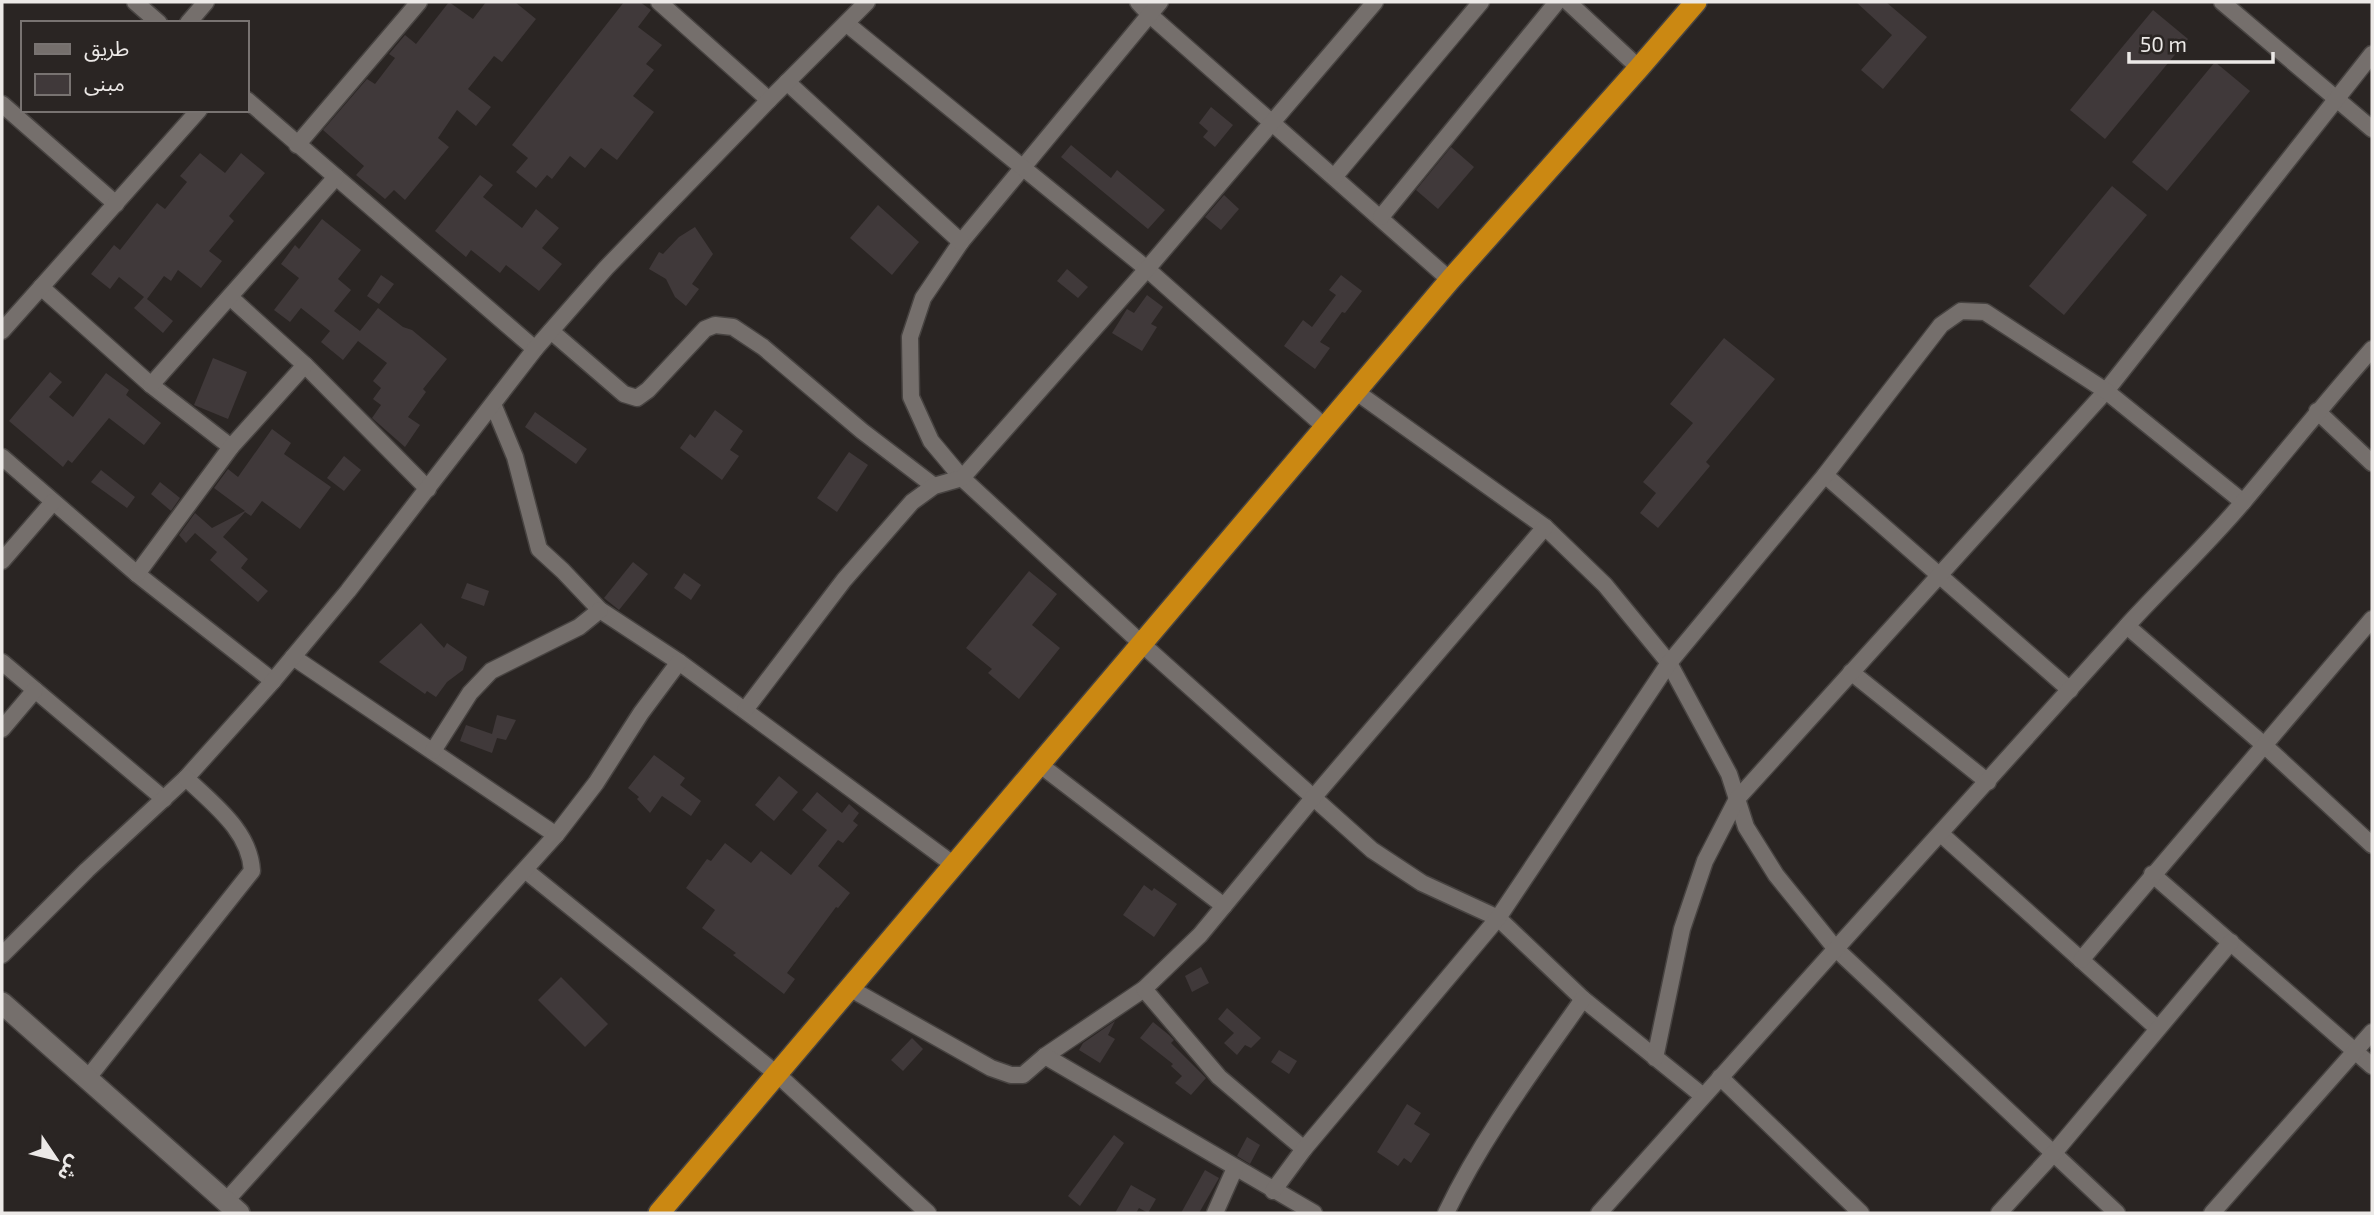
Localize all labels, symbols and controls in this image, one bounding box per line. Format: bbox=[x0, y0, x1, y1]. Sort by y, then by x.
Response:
legend bbox=[21, 21, 248, 112]
scale bar bbox=[2129, 21, 2272, 65]
text: 50 m bbox=[2140, 31, 2187, 56]
text: طريق bbox=[84, 35, 129, 62]
text: مبنى bbox=[84, 70, 125, 96]
north arrow bbox=[21, 1124, 91, 1194]
text: ش bbox=[53, 1152, 87, 1186]

